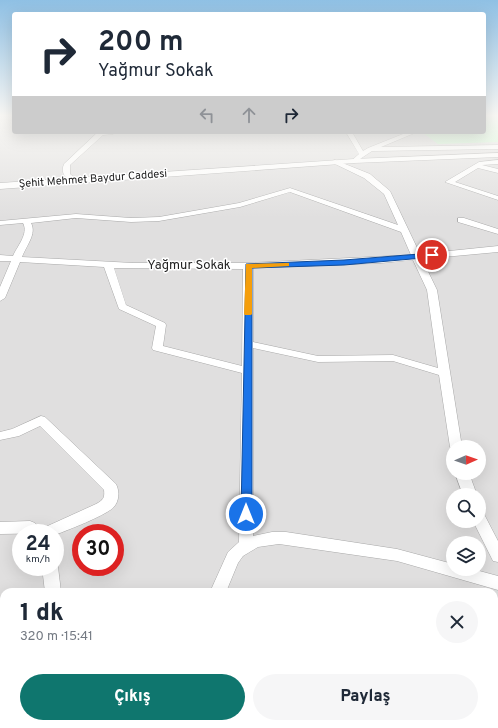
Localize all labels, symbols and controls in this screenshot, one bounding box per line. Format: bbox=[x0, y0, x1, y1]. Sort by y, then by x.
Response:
text: 200 m bbox=[98, 25, 184, 61]
icon: right bbox=[32, 28, 84, 80]
text: Yağmur Sokak bbox=[98, 60, 214, 83]
icon: left bbox=[196, 104, 218, 126]
icon: ahead bbox=[238, 104, 260, 126]
icon: right bbox=[280, 104, 302, 126]
street label: Şehit Mehmet Baydur Caddesi bbox=[18, 167, 168, 191]
pin bbox=[415, 238, 449, 272]
icon: arrive bbox=[421, 244, 443, 266]
street label: Yağmur Sokak bbox=[147, 258, 231, 274]
north arrow bbox=[446, 440, 486, 480]
map controls bbox=[446, 440, 486, 576]
button: search bbox=[446, 488, 486, 528]
position arrow bbox=[225, 493, 267, 535]
speed limit sign: 30 bbox=[72, 524, 124, 576]
text: 24 bbox=[25, 532, 51, 558]
button: layers bbox=[446, 536, 486, 576]
text: km/h bbox=[26, 553, 50, 566]
text: 1 dk bbox=[20, 599, 64, 629]
button: close bbox=[436, 601, 478, 643]
text: 320 m · 15:41 bbox=[20, 629, 93, 645]
button: Çıkış bbox=[20, 674, 245, 720]
button: Paylaş bbox=[253, 674, 478, 720]

